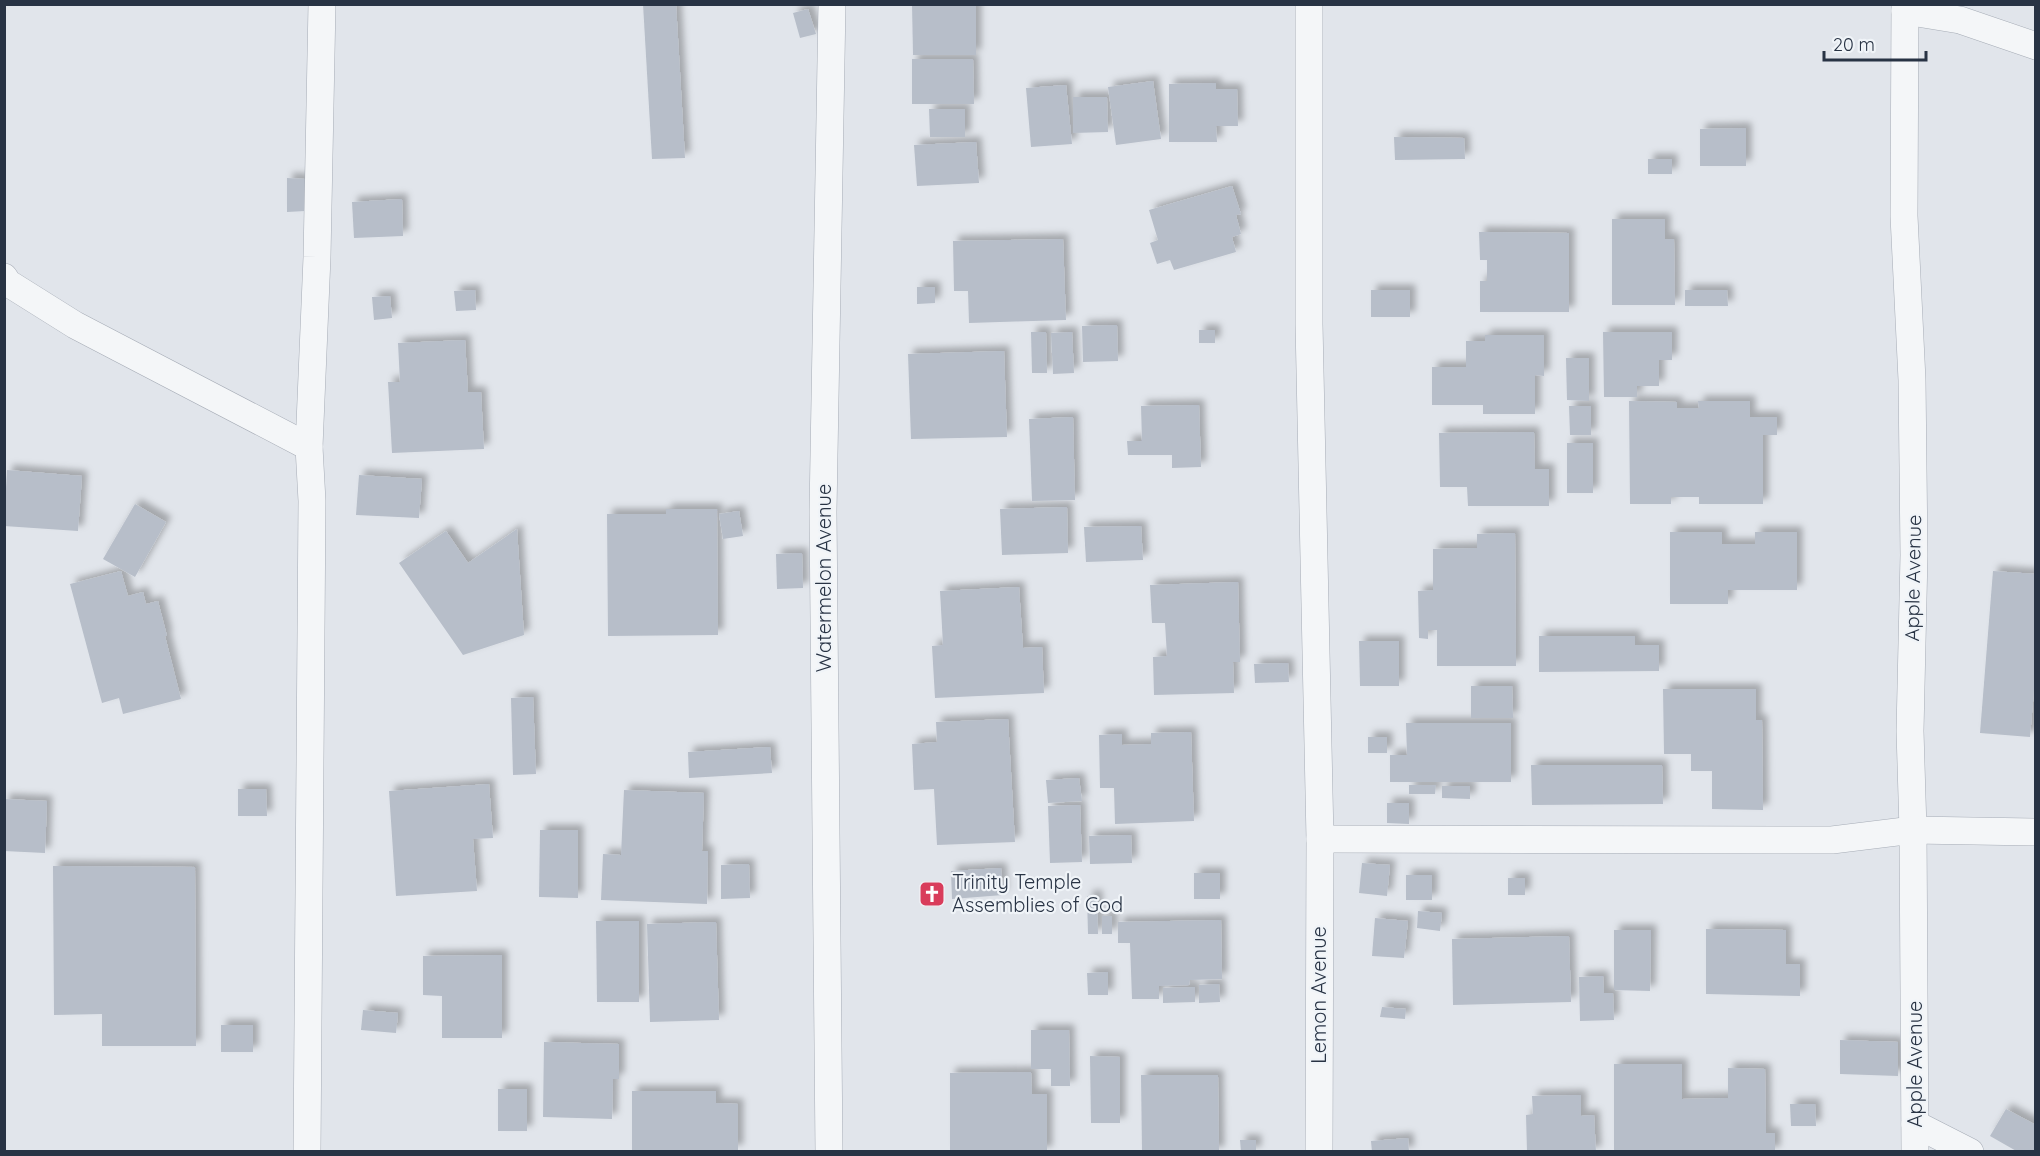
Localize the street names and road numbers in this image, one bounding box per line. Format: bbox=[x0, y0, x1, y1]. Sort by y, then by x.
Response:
street label: Watermelon Avenue bbox=[811, 484, 836, 672]
street label: Apple Avenue bbox=[1899, 514, 1926, 642]
street label: Lemon Avenue bbox=[1306, 926, 1331, 1064]
street label: Apple Avenue bbox=[1902, 1001, 1927, 1127]

